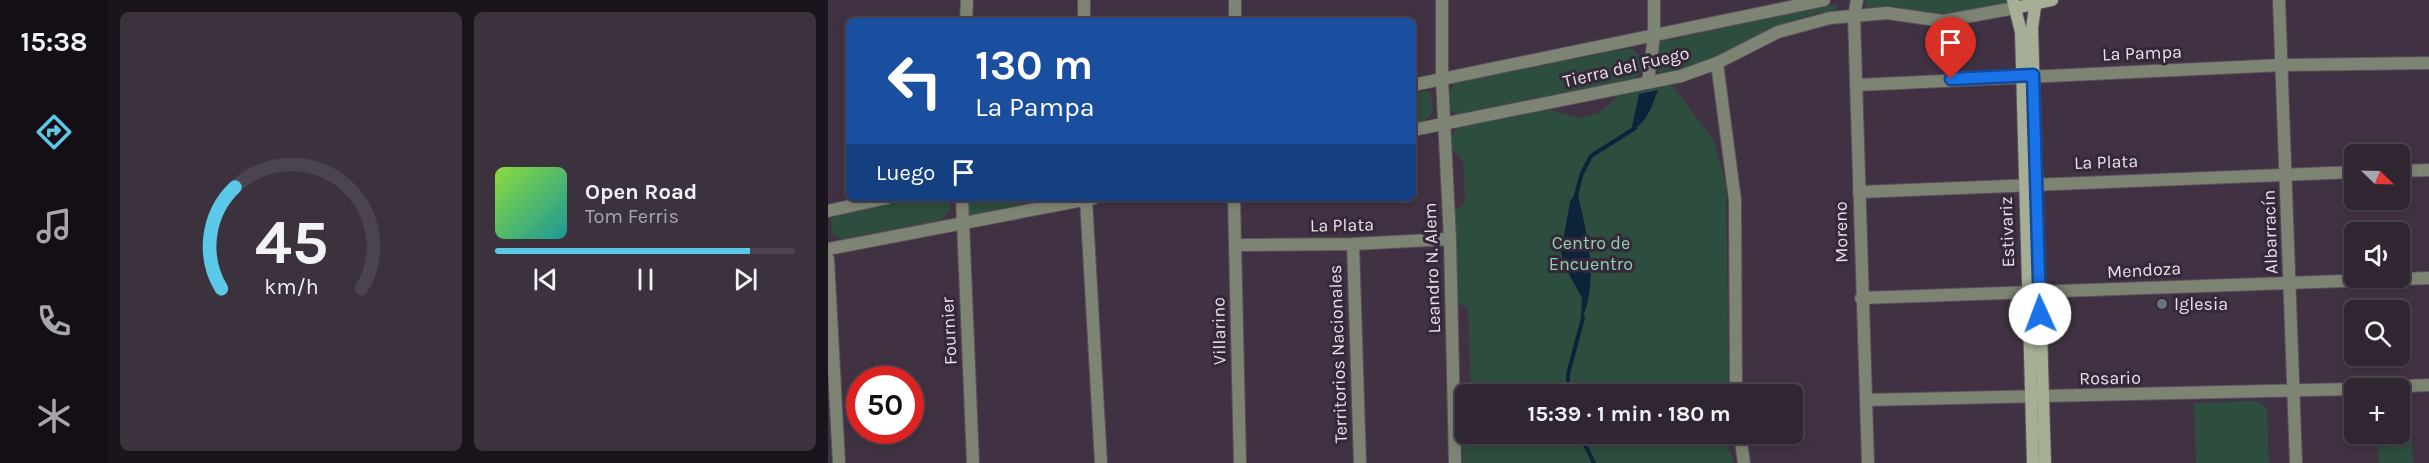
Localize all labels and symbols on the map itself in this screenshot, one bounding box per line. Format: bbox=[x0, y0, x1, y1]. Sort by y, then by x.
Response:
pin bbox=[1925, 17, 1976, 79]
street label: La Pampa bbox=[2102, 41, 2182, 65]
street label: Tierra del Fuego bbox=[1561, 42, 1691, 92]
north arrow bbox=[2344, 144, 2410, 210]
street label: La Plata bbox=[2074, 150, 2138, 174]
street label: Albarracín bbox=[2258, 189, 2282, 275]
street label: Estivariz bbox=[1995, 196, 2019, 268]
street label: Moreno bbox=[1829, 201, 1853, 263]
street label: Leandro N. Alem bbox=[1419, 202, 1445, 334]
street label: La Plata bbox=[1310, 213, 1374, 237]
park label: Centro de Encuentro bbox=[1549, 232, 1633, 275]
street label: Mendoza bbox=[2106, 257, 2182, 283]
street label: Territorios Nacionales bbox=[1324, 264, 1352, 444]
position arrow bbox=[2008, 282, 2072, 346]
place label: Iglesia bbox=[2174, 293, 2228, 315]
street label: Fournier bbox=[936, 296, 962, 366]
street label: Villarino bbox=[1207, 297, 1231, 365]
marker: Iglesia bbox=[2155, 297, 2169, 311]
speed limit sign: 50 bbox=[846, 366, 924, 444]
street label: Rosario bbox=[2079, 366, 2141, 390]

